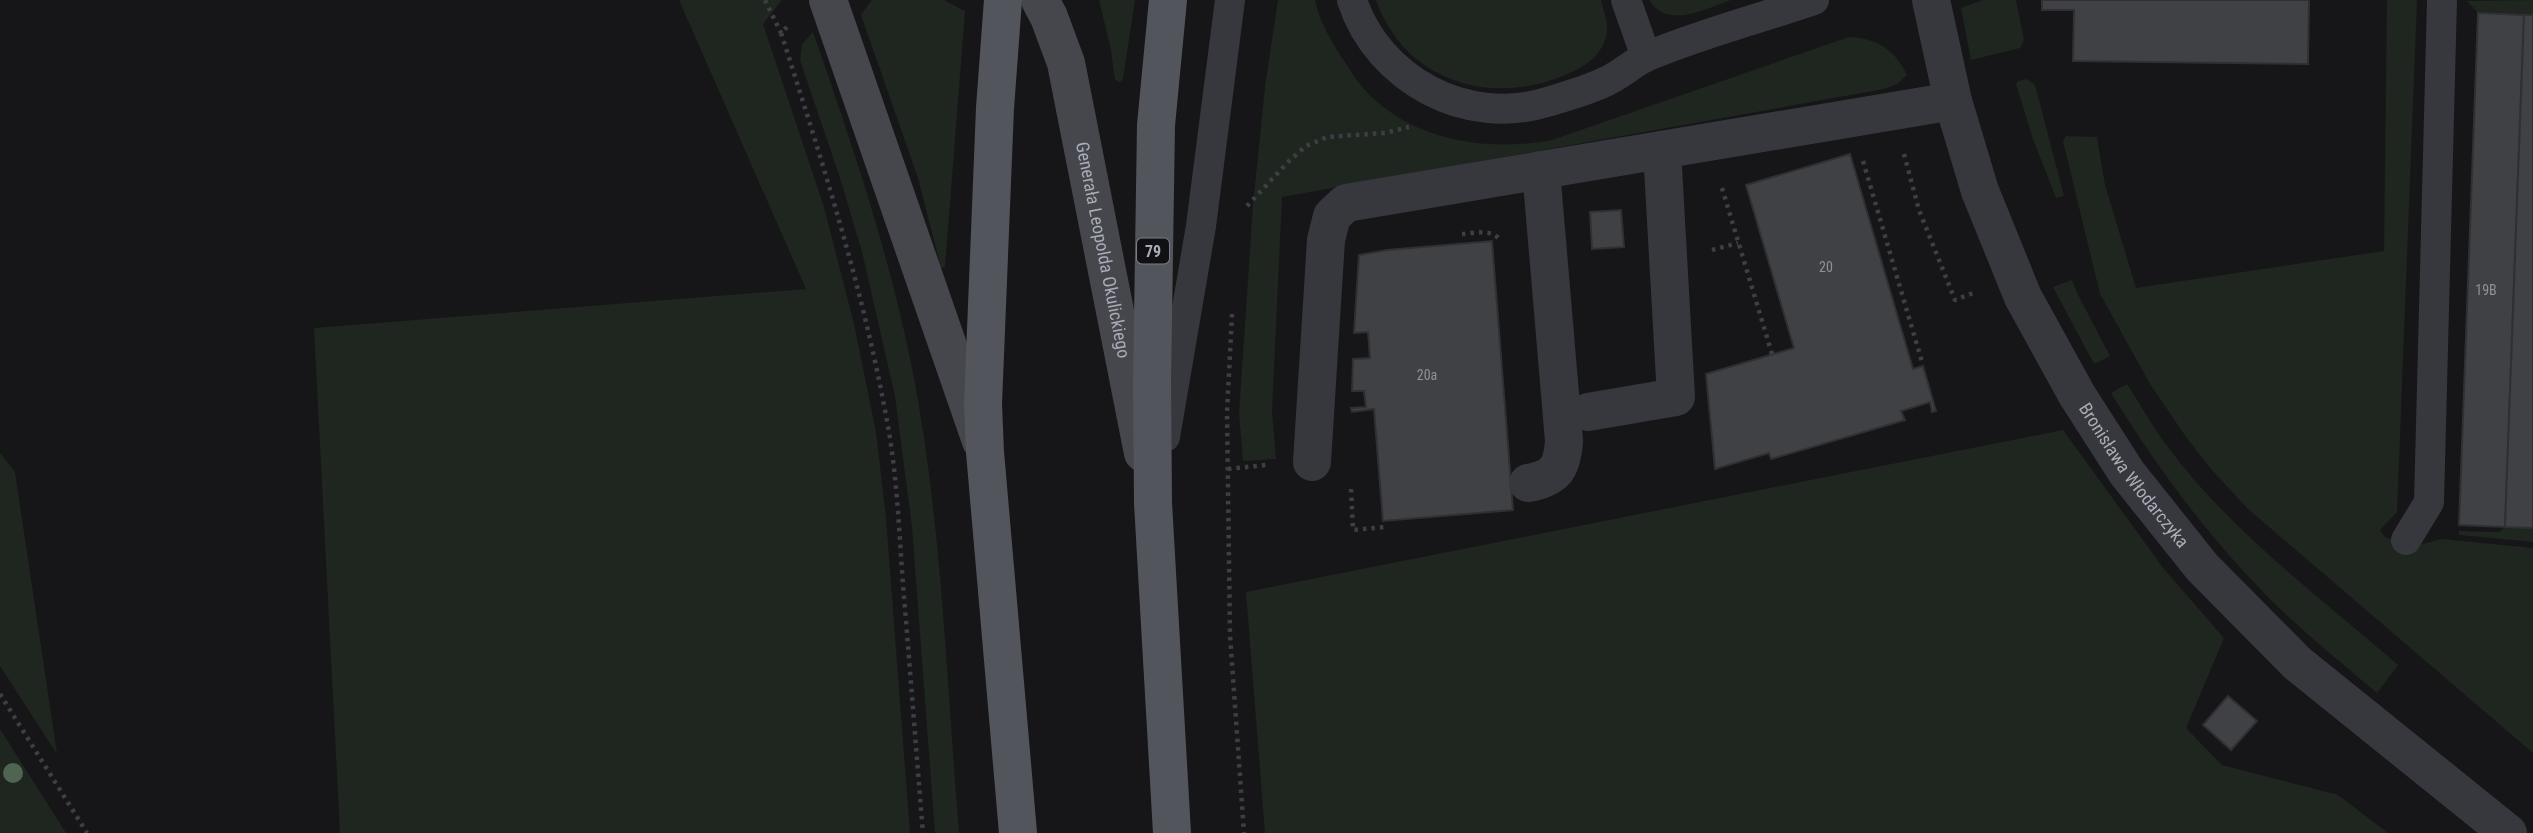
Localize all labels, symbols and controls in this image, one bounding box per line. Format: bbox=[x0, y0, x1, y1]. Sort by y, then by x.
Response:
street label: Generała Leopolda Okulickiego bbox=[1072, 140, 1135, 360]
road number: 79 bbox=[1137, 238, 1169, 264]
house number: 20 bbox=[1819, 259, 1833, 275]
house number: 19B bbox=[2475, 282, 2497, 298]
house number: 20a bbox=[1417, 367, 1437, 383]
street label: Bronisława Włodarczyka bbox=[2075, 399, 2193, 552]

